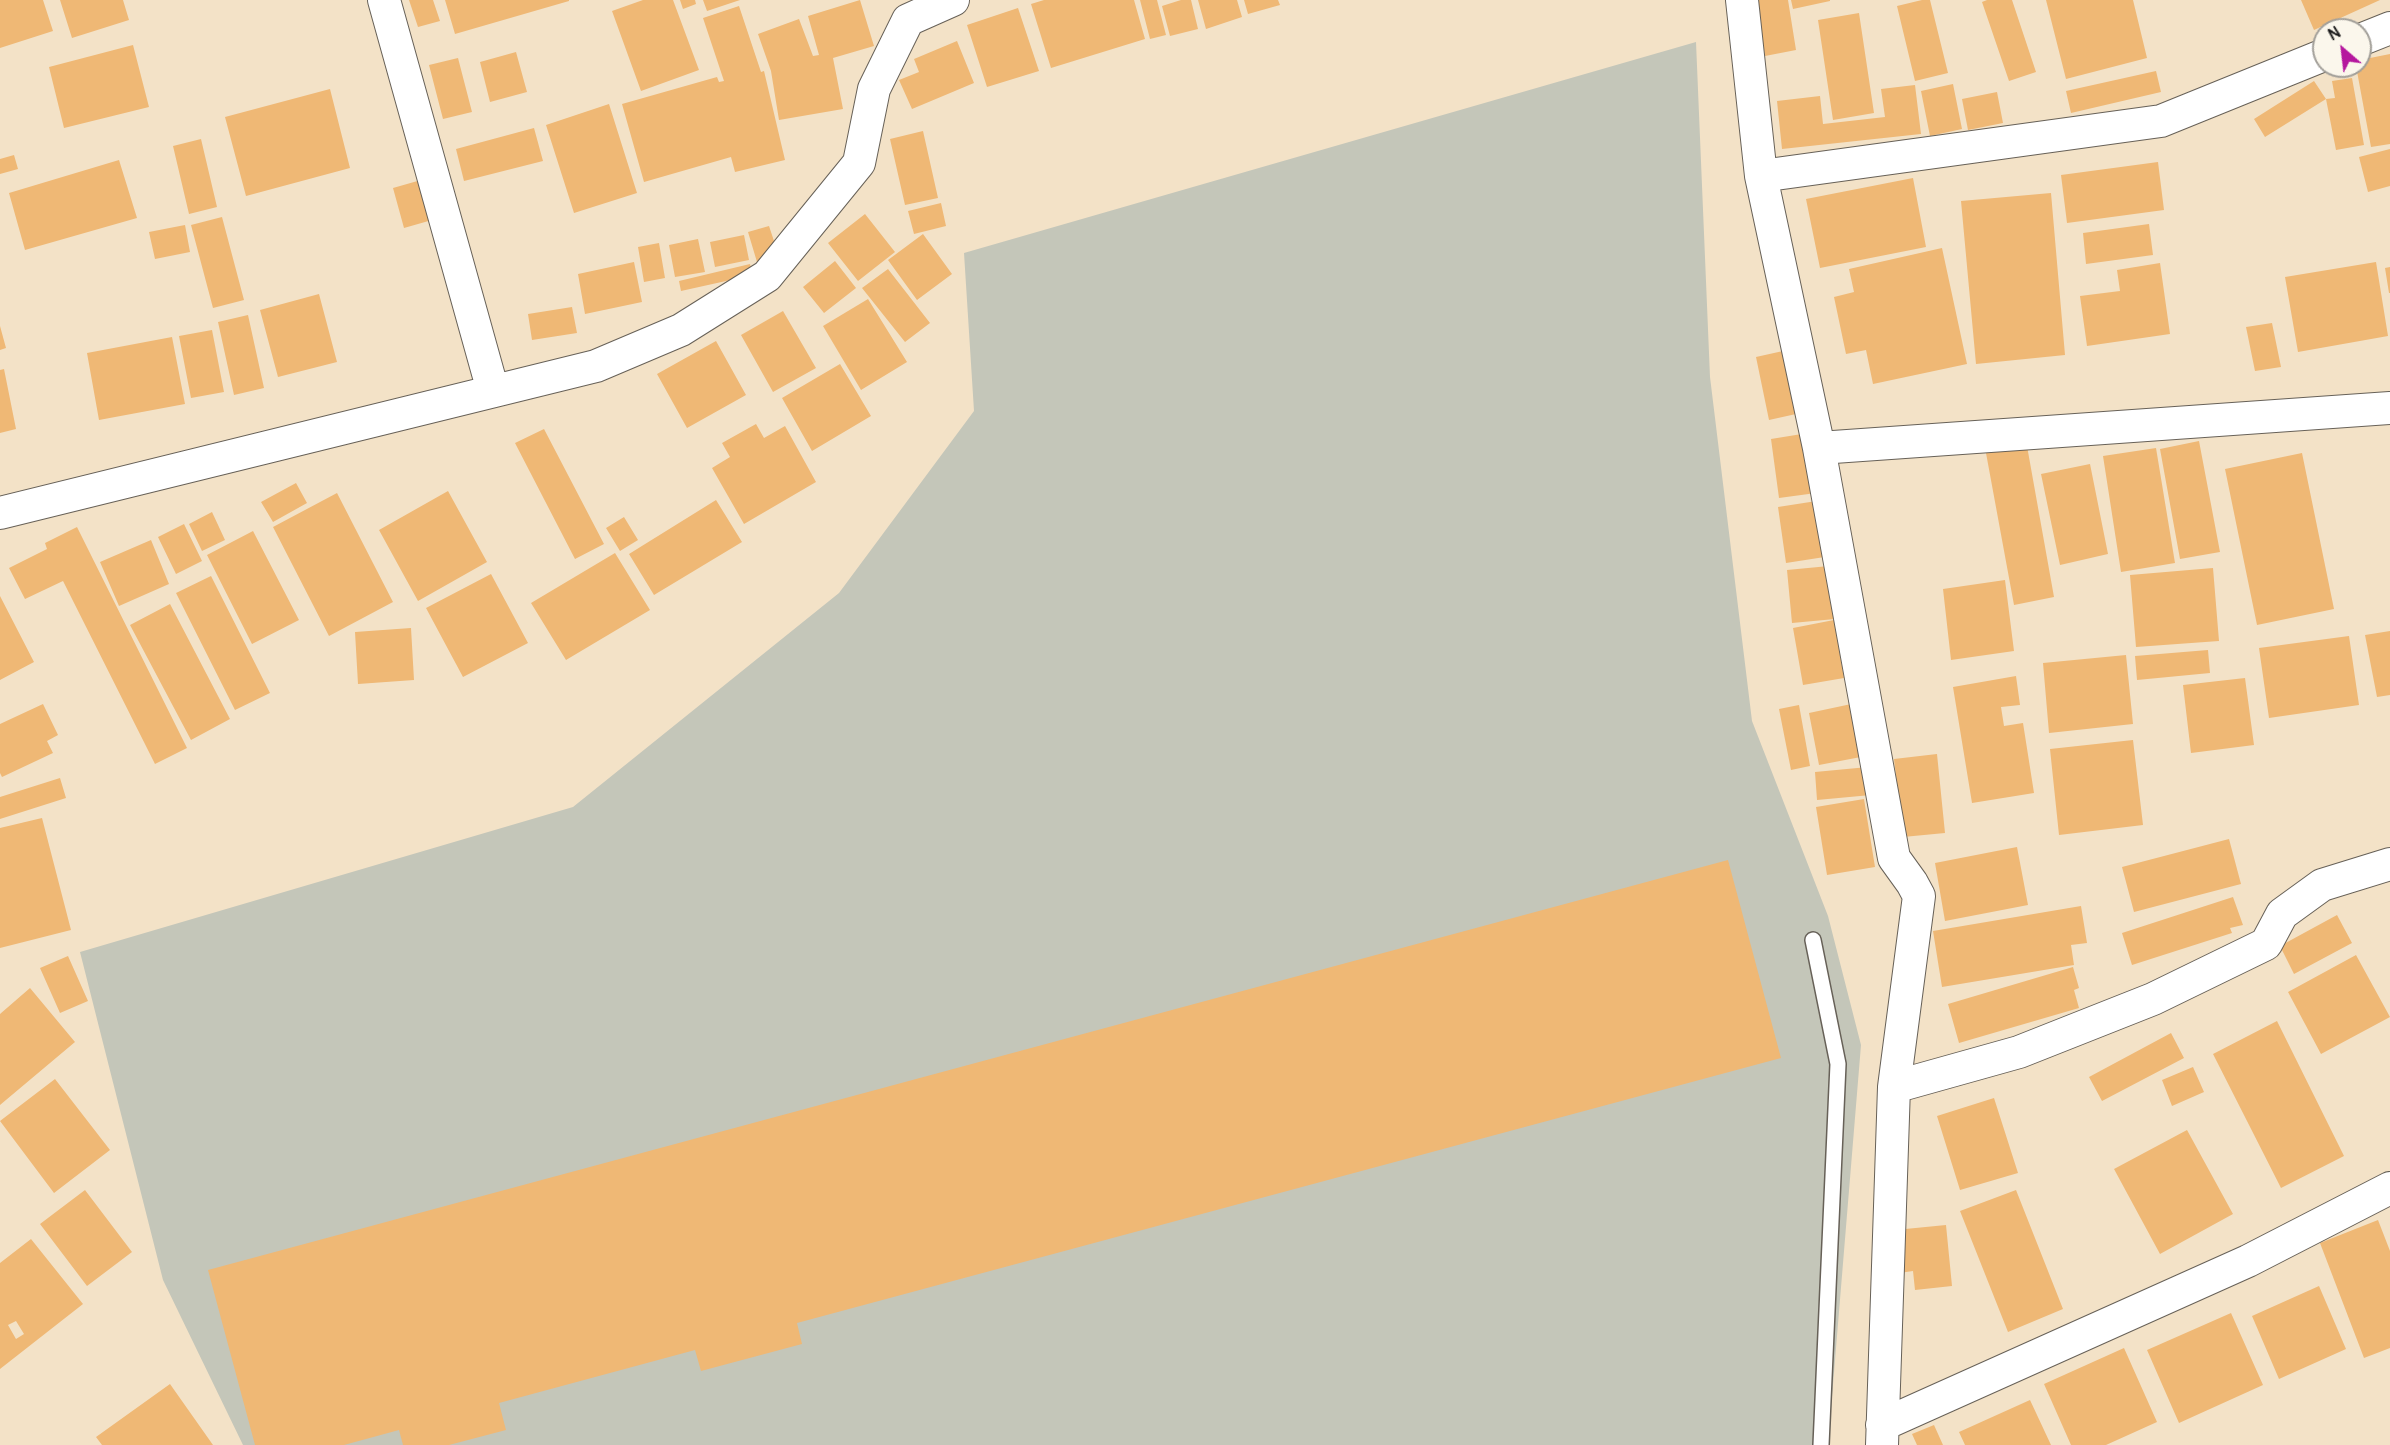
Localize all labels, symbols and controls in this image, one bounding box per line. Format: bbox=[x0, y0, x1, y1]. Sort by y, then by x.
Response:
north arrow bbox=[2312, 18, 2372, 78]
text: N bbox=[2325, 23, 2344, 45]

